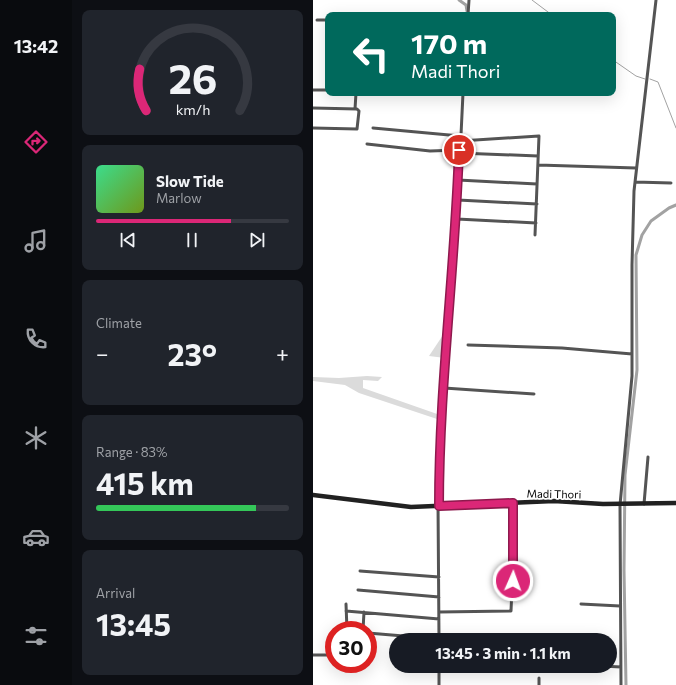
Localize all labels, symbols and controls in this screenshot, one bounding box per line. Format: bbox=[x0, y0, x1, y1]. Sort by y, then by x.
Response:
text: 170 m bbox=[411, 26, 487, 60]
icon: left bbox=[345, 28, 397, 80]
text: 13:42 bbox=[14, 35, 58, 57]
text: 26 bbox=[168, 51, 217, 102]
text: Madi Thori bbox=[411, 60, 500, 82]
text: km/h bbox=[175, 99, 210, 117]
icon: directions bbox=[22, 128, 50, 156]
pin bbox=[442, 133, 476, 167]
icon: arrive bbox=[448, 139, 470, 161]
text: Slow Tide bbox=[156, 172, 224, 190]
text: Marlow bbox=[156, 190, 202, 206]
icon: music bbox=[22, 227, 50, 255]
icon: previous bbox=[117, 229, 139, 251]
icon: pause bbox=[181, 229, 203, 251]
icon: next bbox=[246, 229, 268, 251]
text: Climate bbox=[96, 315, 142, 331]
icon: phone bbox=[22, 325, 50, 353]
text: 23° bbox=[168, 335, 217, 372]
text: − bbox=[96, 340, 109, 367]
text: + bbox=[276, 340, 289, 367]
icon: climate bbox=[22, 424, 50, 452]
text: Range · 83% bbox=[96, 444, 167, 460]
text: 415 km bbox=[96, 464, 194, 501]
street label: Madi Thori bbox=[527, 487, 582, 500]
icon: car bbox=[22, 523, 50, 551]
position arrow bbox=[492, 560, 534, 602]
text: Arrival bbox=[96, 585, 135, 601]
text: 13:45 bbox=[96, 605, 171, 642]
speed limit sign: 30 bbox=[325, 621, 377, 673]
icon: filters bbox=[22, 622, 50, 650]
text: 13:45 · 3 min · 1.1 km bbox=[435, 644, 571, 662]

